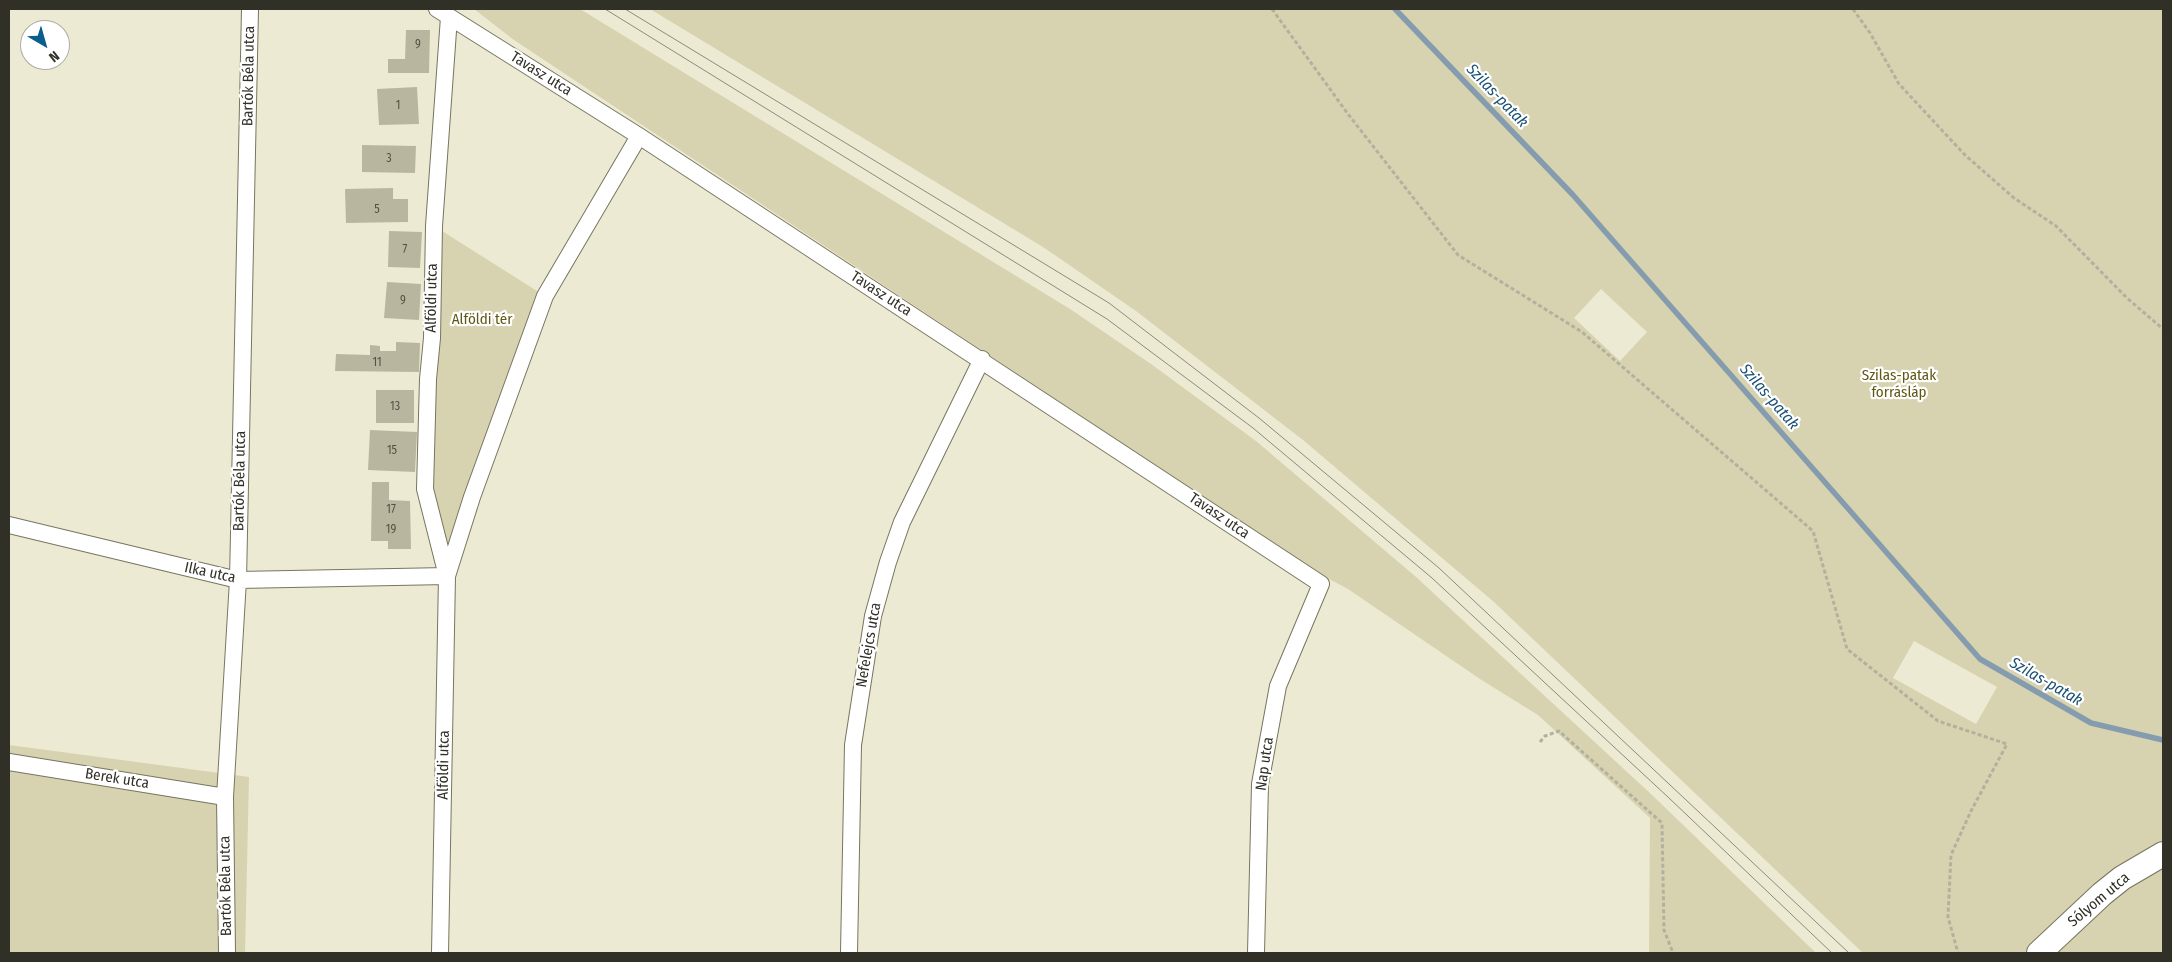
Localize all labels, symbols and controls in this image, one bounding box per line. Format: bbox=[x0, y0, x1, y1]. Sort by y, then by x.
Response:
north arrow bbox=[20, 20, 70, 70]
street label: Bartók Béla utca bbox=[239, 26, 259, 126]
house number: 9 bbox=[415, 38, 421, 52]
text: N bbox=[45, 47, 62, 66]
street label: Tavasz utca bbox=[507, 48, 575, 100]
water label: Szilas-patak bbox=[1462, 60, 1532, 132]
house number: 1 bbox=[396, 99, 400, 113]
house number: 3 bbox=[386, 152, 392, 166]
house number: 5 bbox=[374, 203, 380, 217]
house number: 7 bbox=[403, 243, 407, 257]
street label: Alföldi utca bbox=[422, 263, 442, 333]
street label: Tavasz utca bbox=[847, 268, 915, 320]
house number: 9 bbox=[400, 294, 406, 308]
park label: Alföldi tér bbox=[452, 311, 512, 329]
house number: 11 bbox=[372, 356, 382, 370]
water label: Szilas-patak bbox=[1735, 360, 1803, 434]
park label: Szilas-patak forrásláp bbox=[1862, 367, 1936, 402]
house number: 13 bbox=[390, 400, 400, 414]
street label: Bartók Béla utca bbox=[230, 431, 250, 531]
house number: 15 bbox=[387, 444, 397, 458]
street label: Tavasz utca bbox=[1185, 489, 1253, 543]
house number: 17 bbox=[386, 503, 396, 517]
house number: 19 bbox=[386, 523, 396, 537]
street label: Ilka utca bbox=[183, 559, 237, 587]
street label: Nefelejcs utca bbox=[853, 601, 885, 689]
water label: Szilas-patak bbox=[2006, 654, 2086, 710]
street label: Alföldi utca bbox=[434, 730, 454, 800]
street label: Nap utca bbox=[1252, 736, 1278, 792]
street label: Berek utca bbox=[84, 765, 150, 793]
street label: Bartók Béla utca bbox=[216, 836, 236, 936]
street label: Sólyom utca bbox=[2065, 869, 2133, 931]

